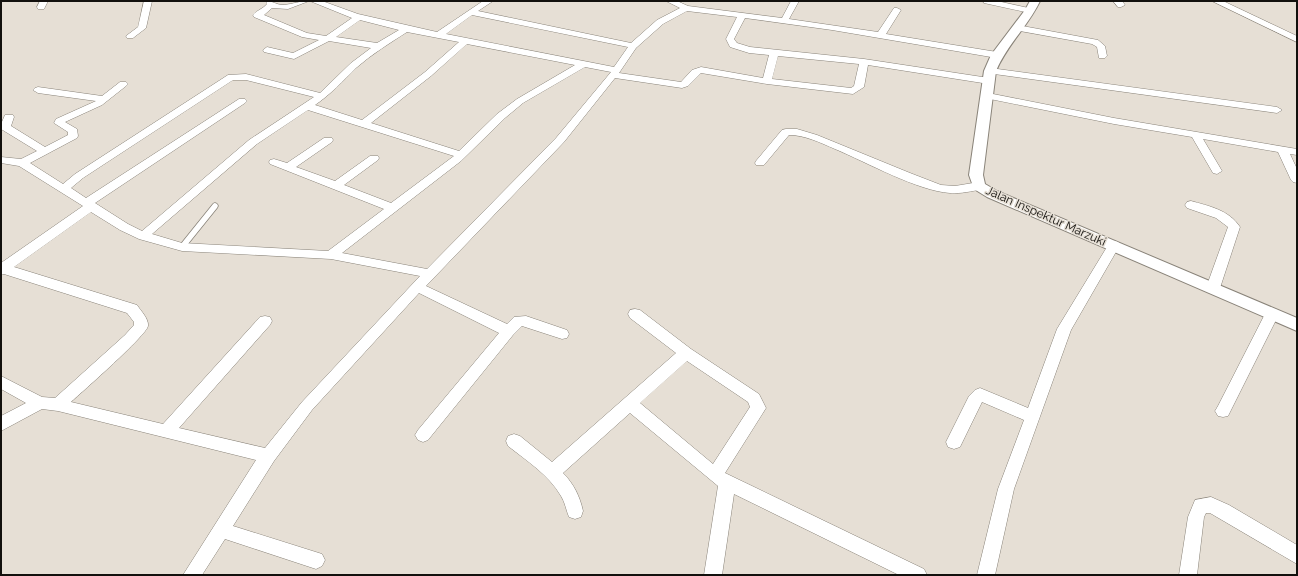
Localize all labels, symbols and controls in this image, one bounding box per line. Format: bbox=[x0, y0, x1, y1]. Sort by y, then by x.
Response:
street label: Jalan Inspektur Marzuki bbox=[984, 183, 1108, 249]

